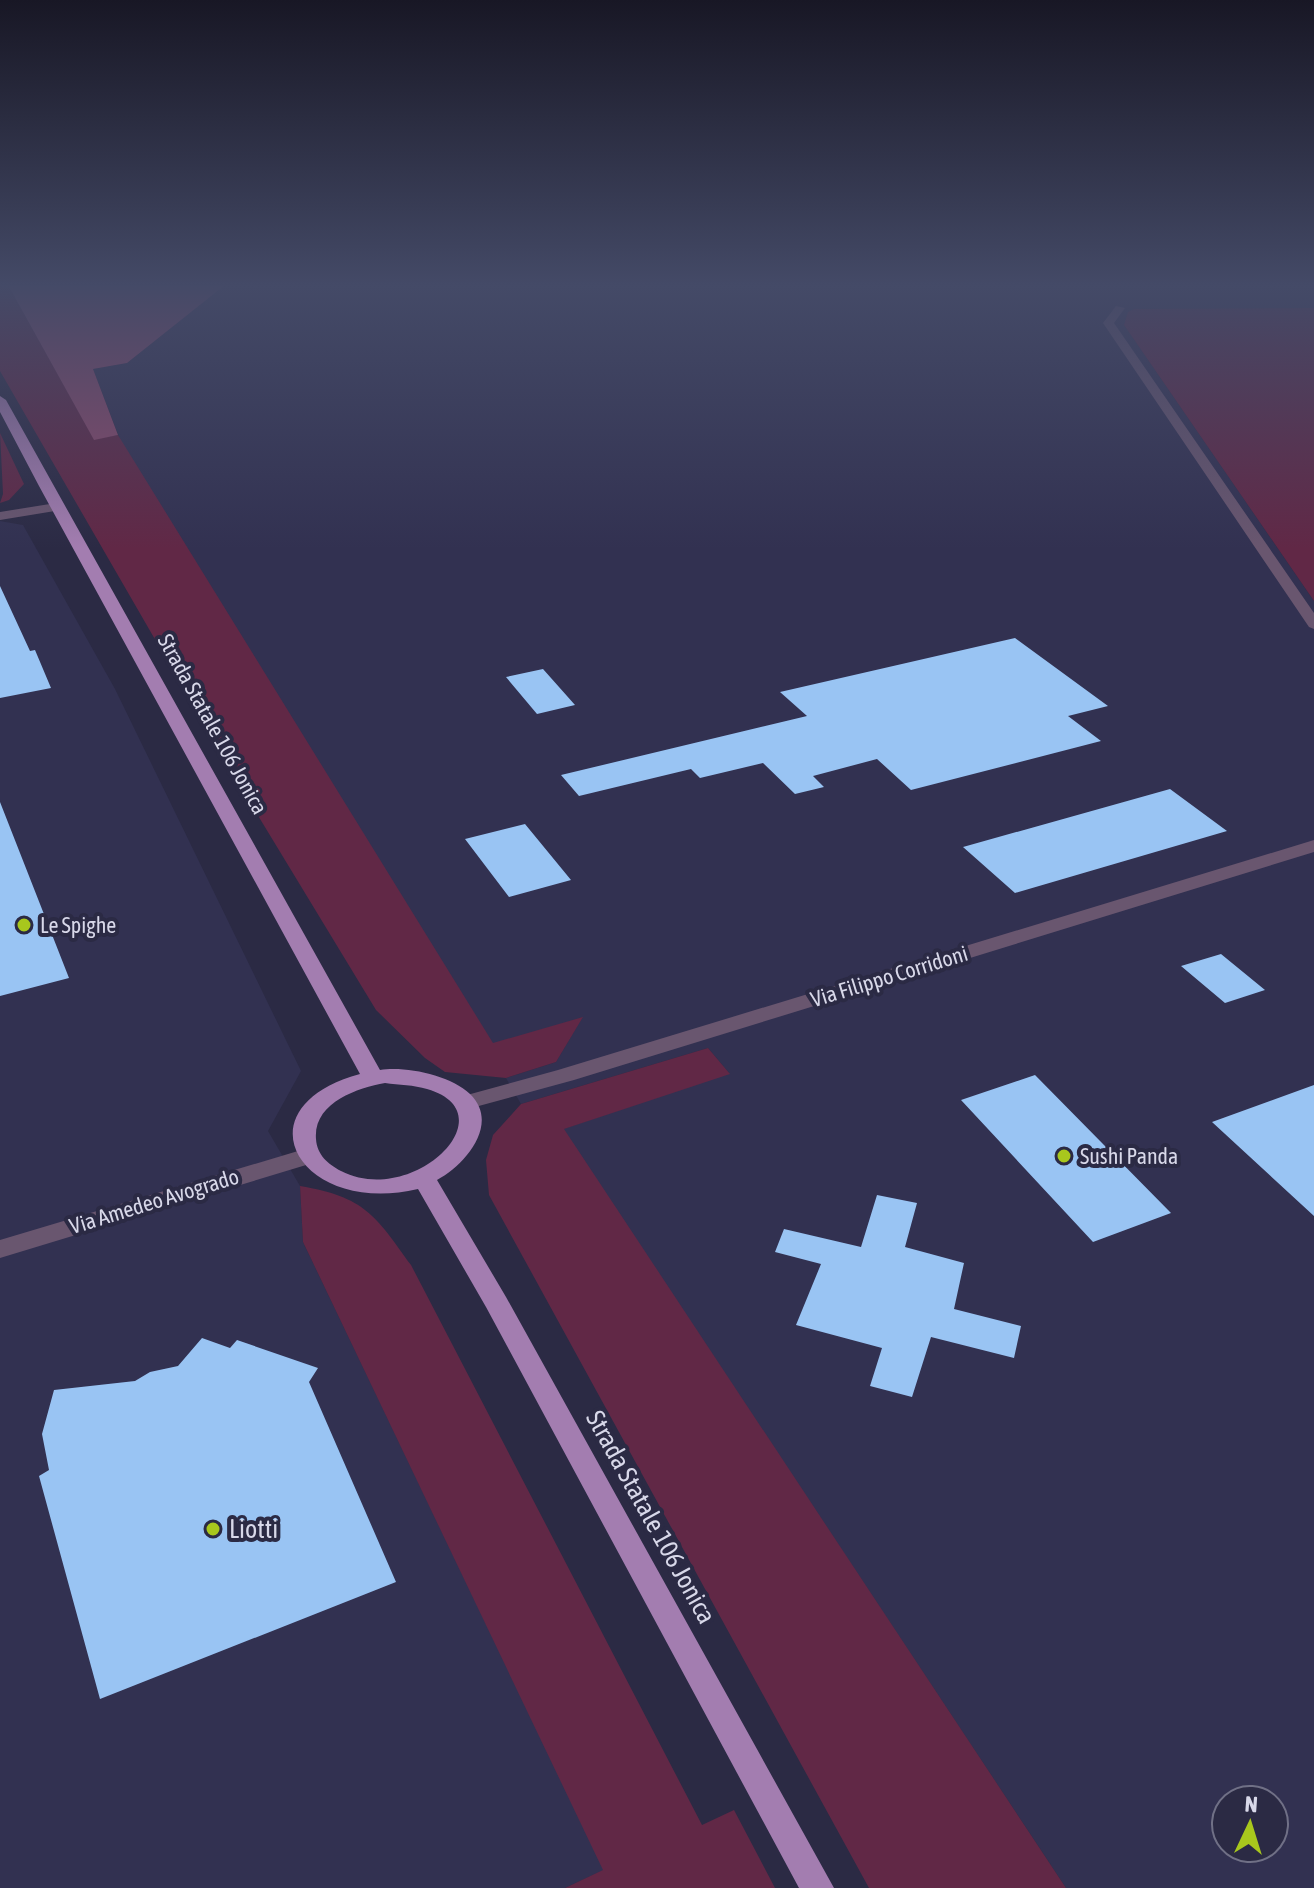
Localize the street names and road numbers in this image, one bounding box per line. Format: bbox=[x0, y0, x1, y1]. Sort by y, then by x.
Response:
street label: Strada Statale 106 Jonica bbox=[153, 629, 273, 819]
street label: Via Filippo Corridoni bbox=[807, 940, 971, 1012]
street label: Via Amedeo Avogrado bbox=[66, 1163, 242, 1239]
street label: Strada Statale 106 Jonica bbox=[580, 1405, 722, 1629]

